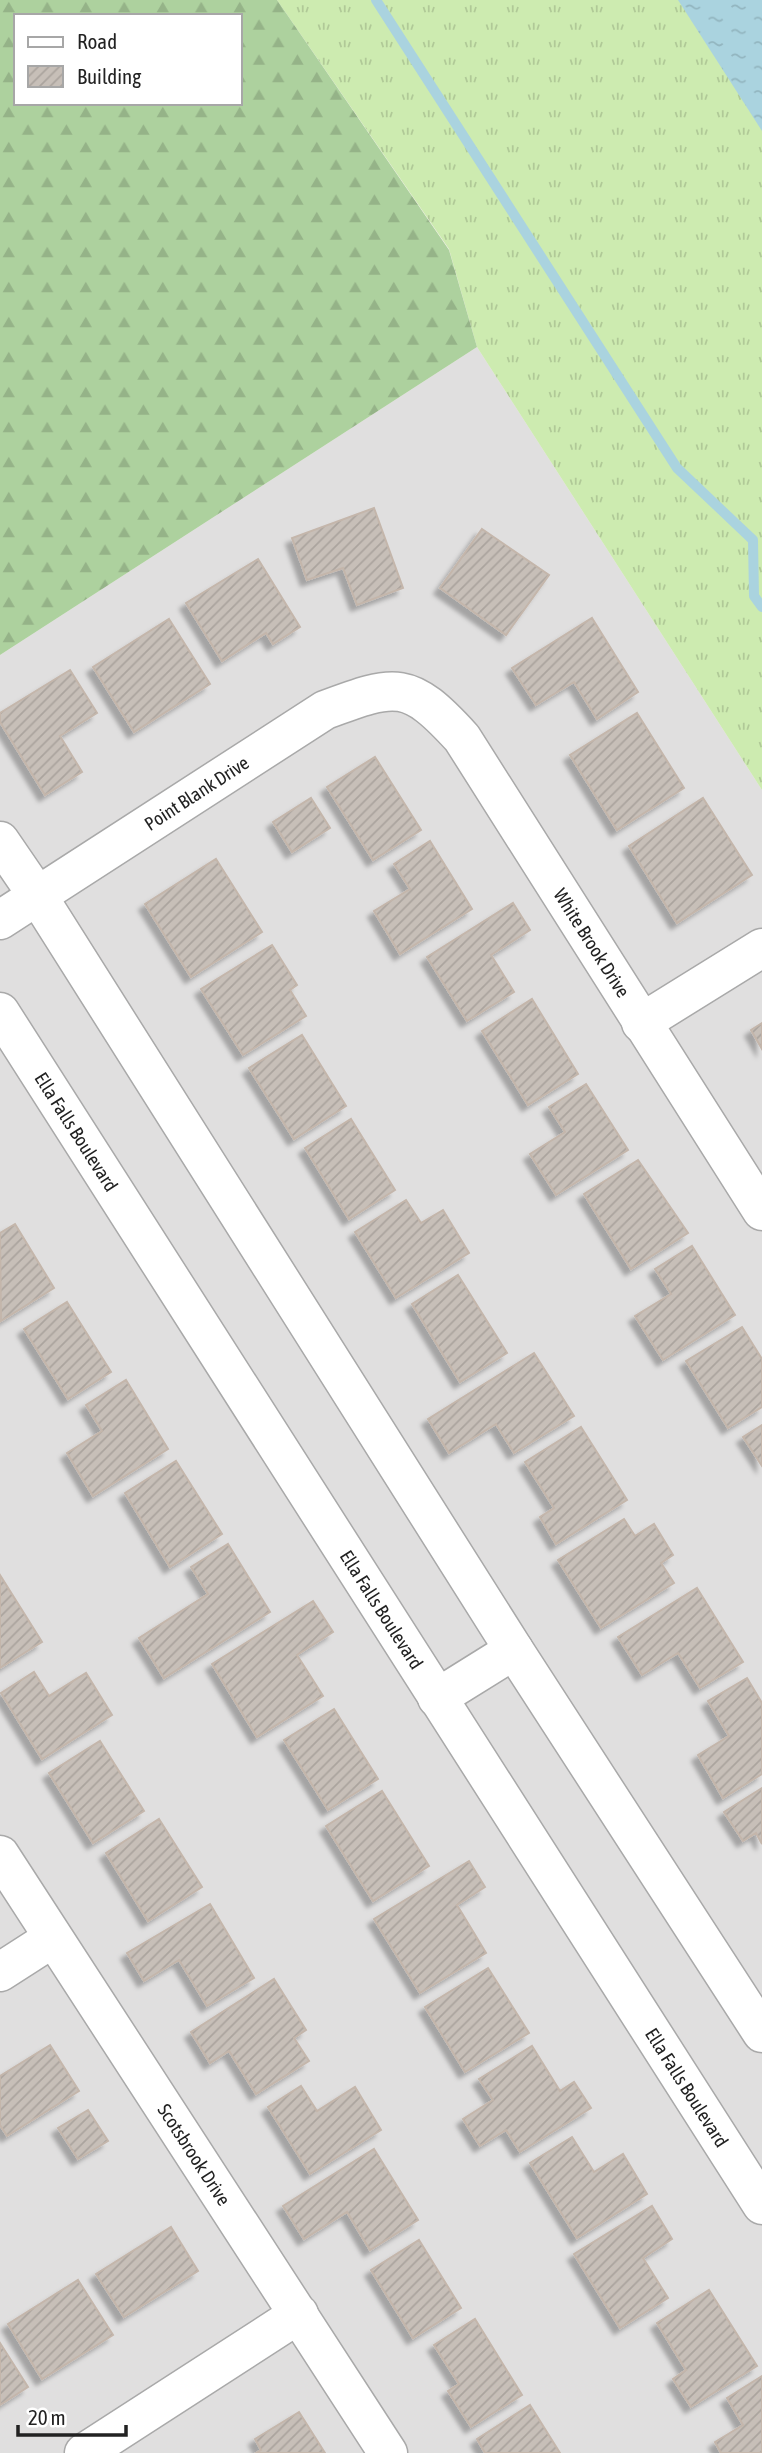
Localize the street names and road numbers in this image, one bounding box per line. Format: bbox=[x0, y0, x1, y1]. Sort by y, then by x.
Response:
street label: Point Blank Drive bbox=[140, 751, 253, 835]
street label: White Brook Drive bbox=[549, 884, 635, 1001]
street label: Ella Falls Boulevard bbox=[30, 1068, 123, 1195]
street label: Ella Falls Boulevard bbox=[336, 1546, 428, 1673]
street label: Ella Falls Boulevard bbox=[641, 2024, 733, 2151]
street label: Scotsbrook Drive bbox=[153, 2100, 235, 2209]

